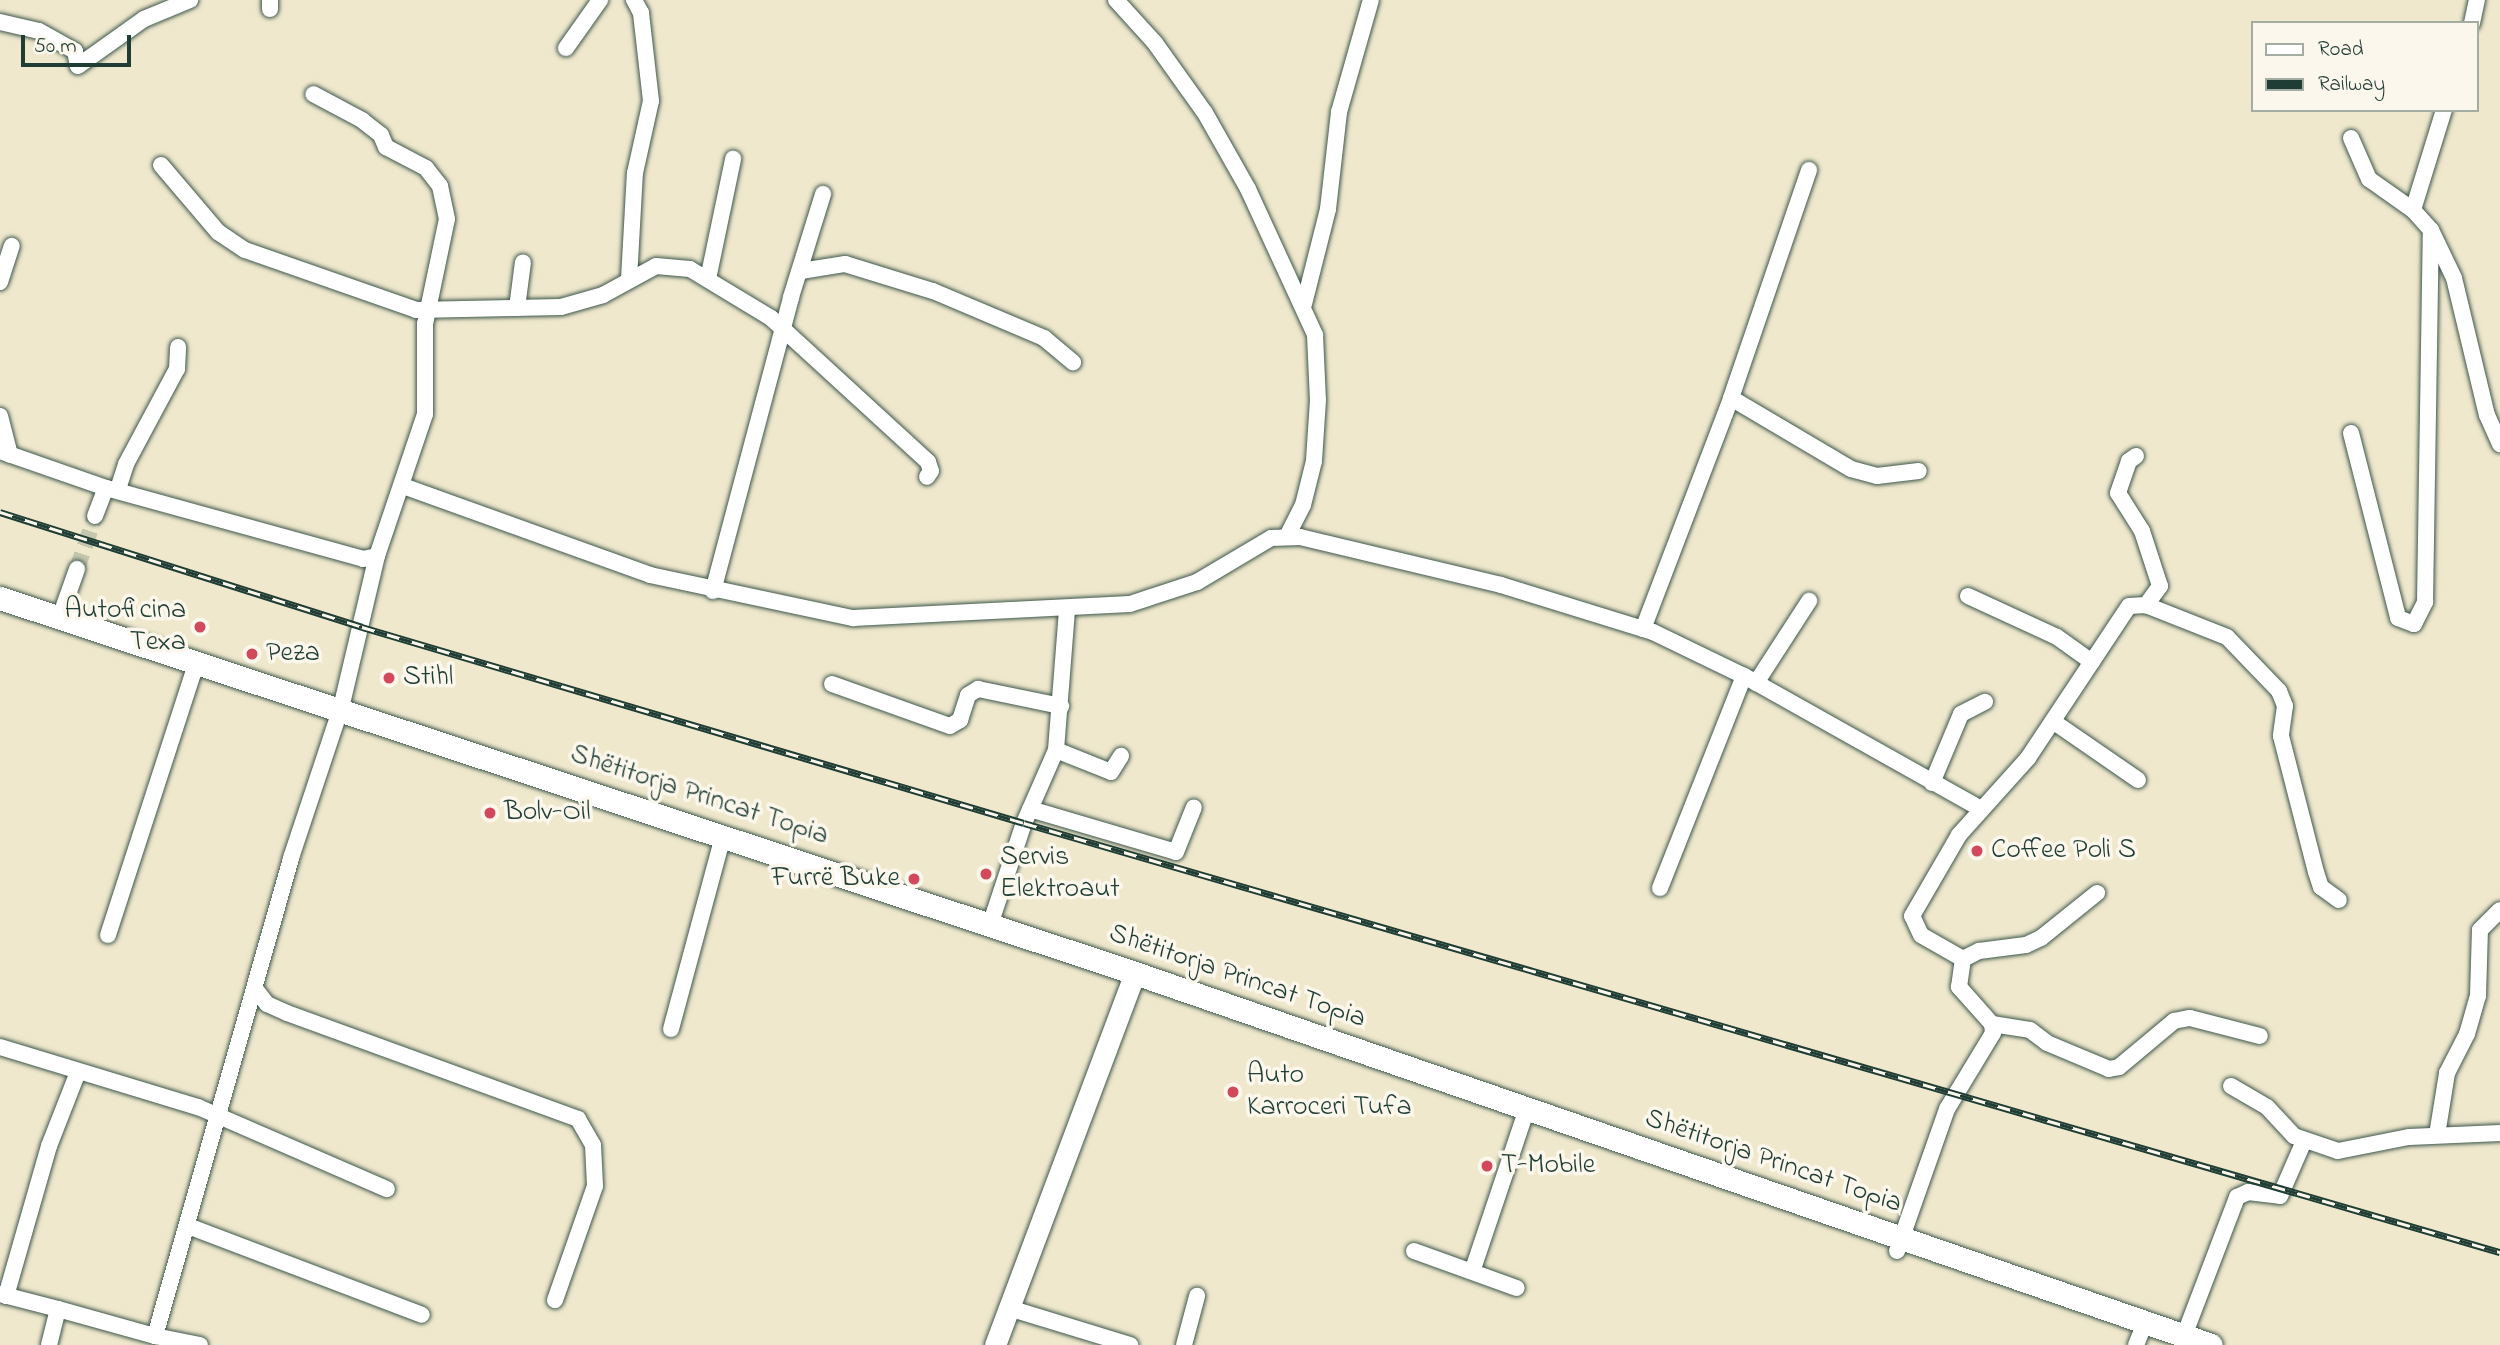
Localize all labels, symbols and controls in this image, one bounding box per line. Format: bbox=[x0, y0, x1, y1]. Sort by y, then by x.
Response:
scale bar bbox=[24, 21, 135, 65]
legend bbox=[2252, 21, 2479, 112]
text: 50 m bbox=[34, 32, 77, 62]
text: Road bbox=[2318, 35, 2364, 65]
text: Railway bbox=[2318, 70, 2385, 100]
place label: Autoficina Texa bbox=[64, 594, 186, 660]
marker: Autoficina Texa bbox=[192, 619, 208, 635]
place label: Peza bbox=[266, 637, 320, 671]
marker: Peza bbox=[244, 646, 260, 662]
place label: Stihl bbox=[403, 661, 453, 695]
marker: Stihl bbox=[381, 670, 397, 686]
street label: Shëtitorja Princat Topia bbox=[566, 738, 832, 854]
place label: Bolv-Oil bbox=[504, 796, 591, 830]
marker: Bolv-Oil bbox=[482, 805, 498, 821]
place label: Coffee Poli S bbox=[1991, 834, 2136, 868]
place label: Servis Elektroaut bbox=[1000, 841, 1120, 907]
marker: Coffee Poli S bbox=[1969, 843, 1985, 859]
place label: Furrë Buke bbox=[771, 862, 900, 896]
marker: Servis Elektroaut bbox=[978, 866, 994, 882]
marker: Furrë Buke bbox=[906, 871, 922, 887]
street label: Shëtitorja Princat Topia bbox=[1104, 917, 1370, 1037]
place label: Auto Karroceri Tufa bbox=[1247, 1059, 1412, 1125]
marker: Auto Karroceri Tufa bbox=[1225, 1084, 1241, 1100]
street label: Shëtitorja Princat Topia bbox=[1640, 1102, 1906, 1222]
place label: T-Mobile bbox=[1501, 1149, 1595, 1183]
marker: T-Mobile bbox=[1479, 1158, 1495, 1174]

